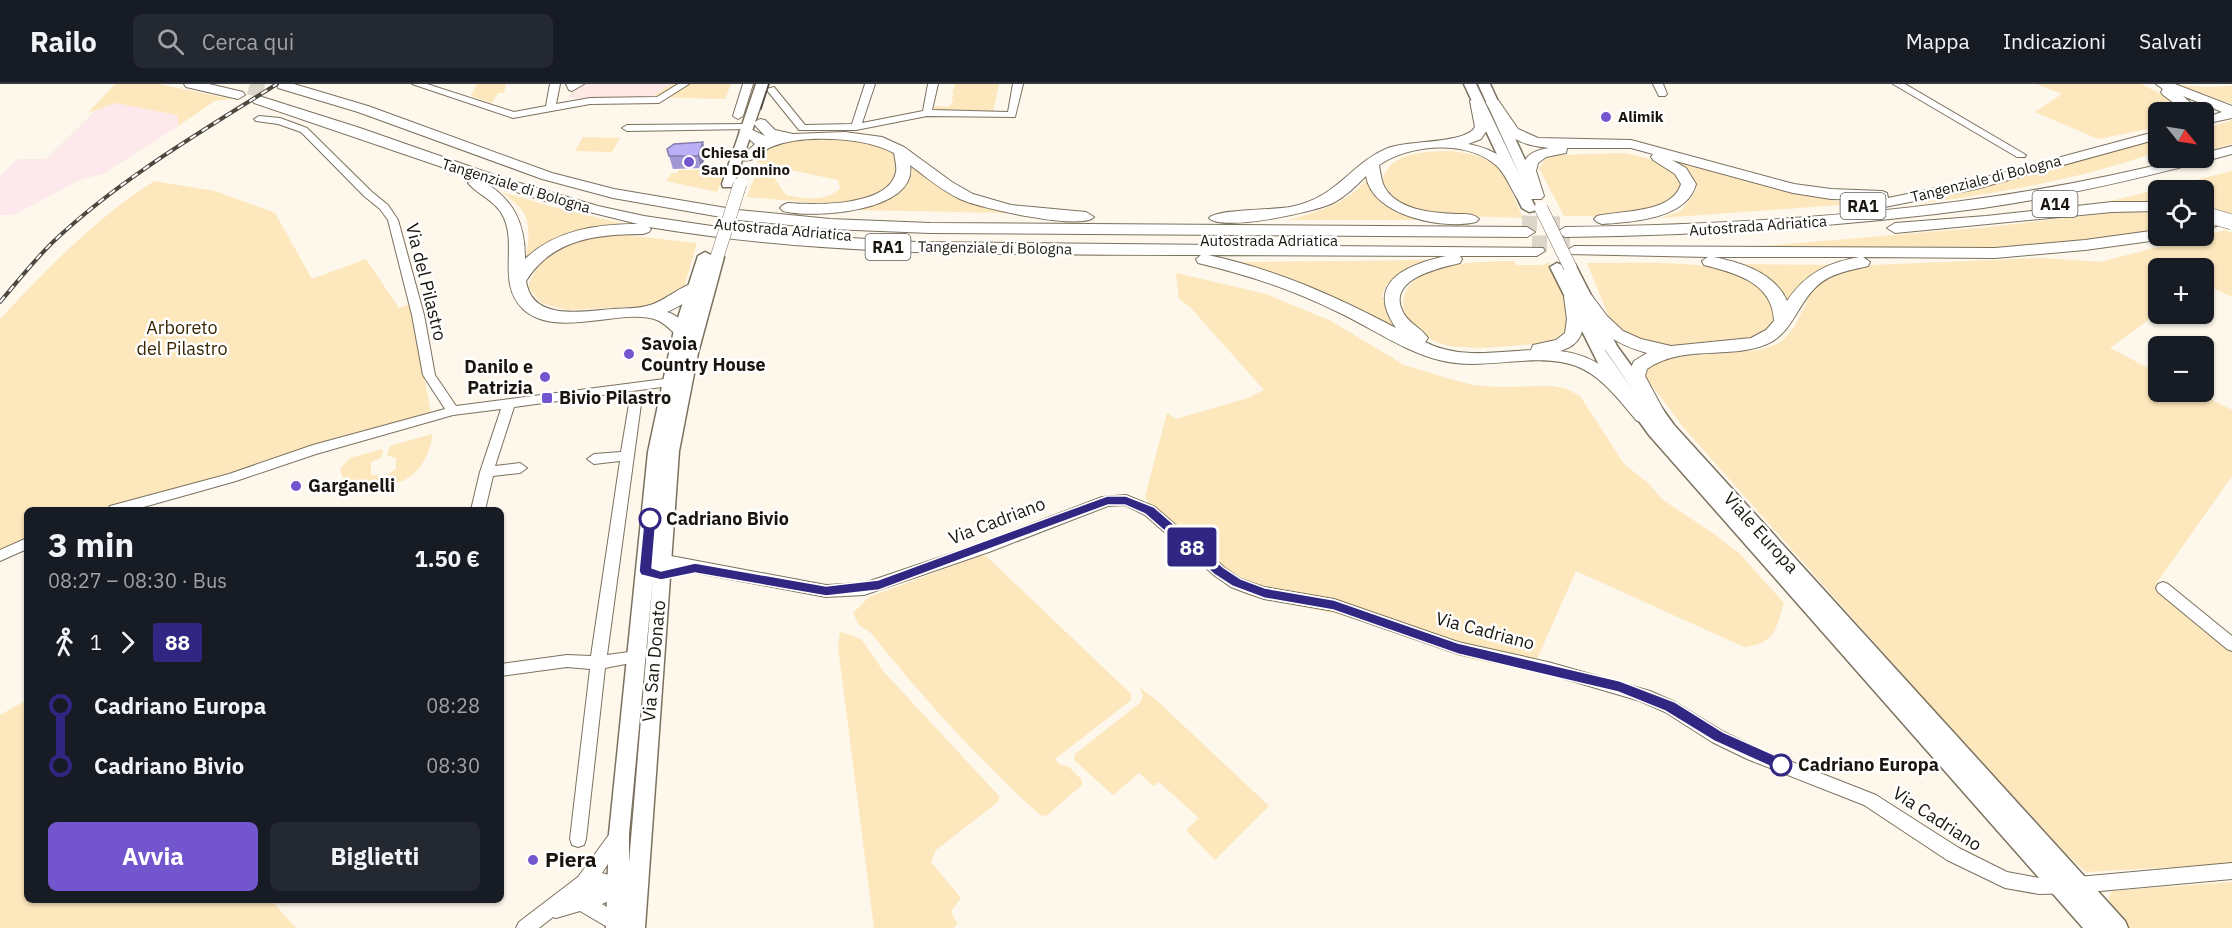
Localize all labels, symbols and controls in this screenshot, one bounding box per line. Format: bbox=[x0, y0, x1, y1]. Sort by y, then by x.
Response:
search box bbox=[133, 14, 553, 68]
text: Railo bbox=[30, 23, 97, 60]
icon: search bbox=[154, 25, 187, 58]
text: Cerca qui bbox=[202, 27, 294, 56]
text: Mappa bbox=[1906, 27, 1970, 55]
text: Indicazioni bbox=[2003, 27, 2106, 55]
text: Salvati bbox=[2139, 27, 2202, 55]
north arrow bbox=[2148, 102, 2214, 168]
map controls bbox=[2148, 102, 2214, 402]
place label: Alimik bbox=[1618, 107, 1664, 126]
marker: Alimik bbox=[1599, 110, 1613, 124]
place label: Chiesa di San Donnino bbox=[701, 143, 790, 179]
street label: Tangenziale di Bologna bbox=[1909, 151, 2063, 206]
street label: Tangenziale di Bologna bbox=[440, 154, 593, 217]
marker: Chiesa di San Donnino bbox=[682, 155, 696, 169]
button: locate bbox=[2148, 180, 2214, 246]
road number: A14 bbox=[2032, 191, 2078, 217]
road number: RA1 bbox=[1840, 193, 1886, 219]
street label: Autostrada Adriatica bbox=[1688, 211, 1827, 240]
street label: Autostrada Adriatica bbox=[713, 214, 853, 245]
street label: Via del Pilastro bbox=[401, 221, 452, 343]
street label: Autostrada Adriatica bbox=[1200, 231, 1338, 250]
road number: RA1 bbox=[866, 234, 910, 260]
street label: Tangenziale di Bologna bbox=[918, 237, 1072, 258]
button: + bbox=[2148, 258, 2214, 324]
park label: Arboreto del Pilastro bbox=[137, 316, 227, 360]
place label: Savoia Country House bbox=[641, 332, 766, 376]
button: − bbox=[2148, 336, 2214, 402]
marker: Savoia Country House bbox=[622, 347, 636, 361]
place label: Danilo e Patrizia bbox=[464, 355, 533, 399]
marker: Danilo e Patrizia bbox=[538, 370, 552, 384]
place label: Bivio Pilastro bbox=[559, 386, 671, 409]
marker: Bivio Pilastro bbox=[540, 391, 554, 405]
place label: Garganelli bbox=[308, 474, 395, 497]
marker: Garganelli bbox=[289, 479, 303, 493]
street label: Viale Europa bbox=[1719, 487, 1804, 578]
street label: Via Cadriano bbox=[945, 492, 1048, 549]
place label: Cadriano Bivio bbox=[666, 507, 789, 530]
marker: Cadriano Bivio bbox=[639, 508, 661, 530]
text: 3 min bbox=[48, 523, 134, 566]
line badge: 88 bbox=[1165, 528, 1219, 566]
text: 88 bbox=[1179, 533, 1205, 561]
text: 1.50 € bbox=[415, 544, 480, 573]
text: 08:27 – 08:30 · Bus bbox=[48, 567, 227, 594]
street label: Via San Donato bbox=[637, 599, 670, 723]
street label: Via Cadriano bbox=[1433, 606, 1537, 655]
icon: walk bbox=[48, 626, 81, 659]
icon: forward bbox=[111, 626, 144, 659]
text: 88 bbox=[165, 628, 190, 656]
text: 1 bbox=[90, 629, 102, 656]
text: Cadriano Europa bbox=[94, 691, 266, 720]
text: 08:28 bbox=[426, 692, 480, 719]
text: Cadriano Bivio bbox=[94, 751, 244, 780]
text: 08:30 bbox=[426, 752, 480, 779]
place label: Cadriano Europa bbox=[1798, 753, 1939, 776]
marker: Cadriano Europa bbox=[1770, 754, 1792, 776]
street label: Via Cadriano bbox=[1888, 781, 1986, 856]
button: Avvia bbox=[48, 822, 258, 891]
button: Biglietti bbox=[270, 822, 480, 891]
place label: Piera bbox=[545, 845, 597, 873]
marker: Piera bbox=[526, 853, 540, 867]

